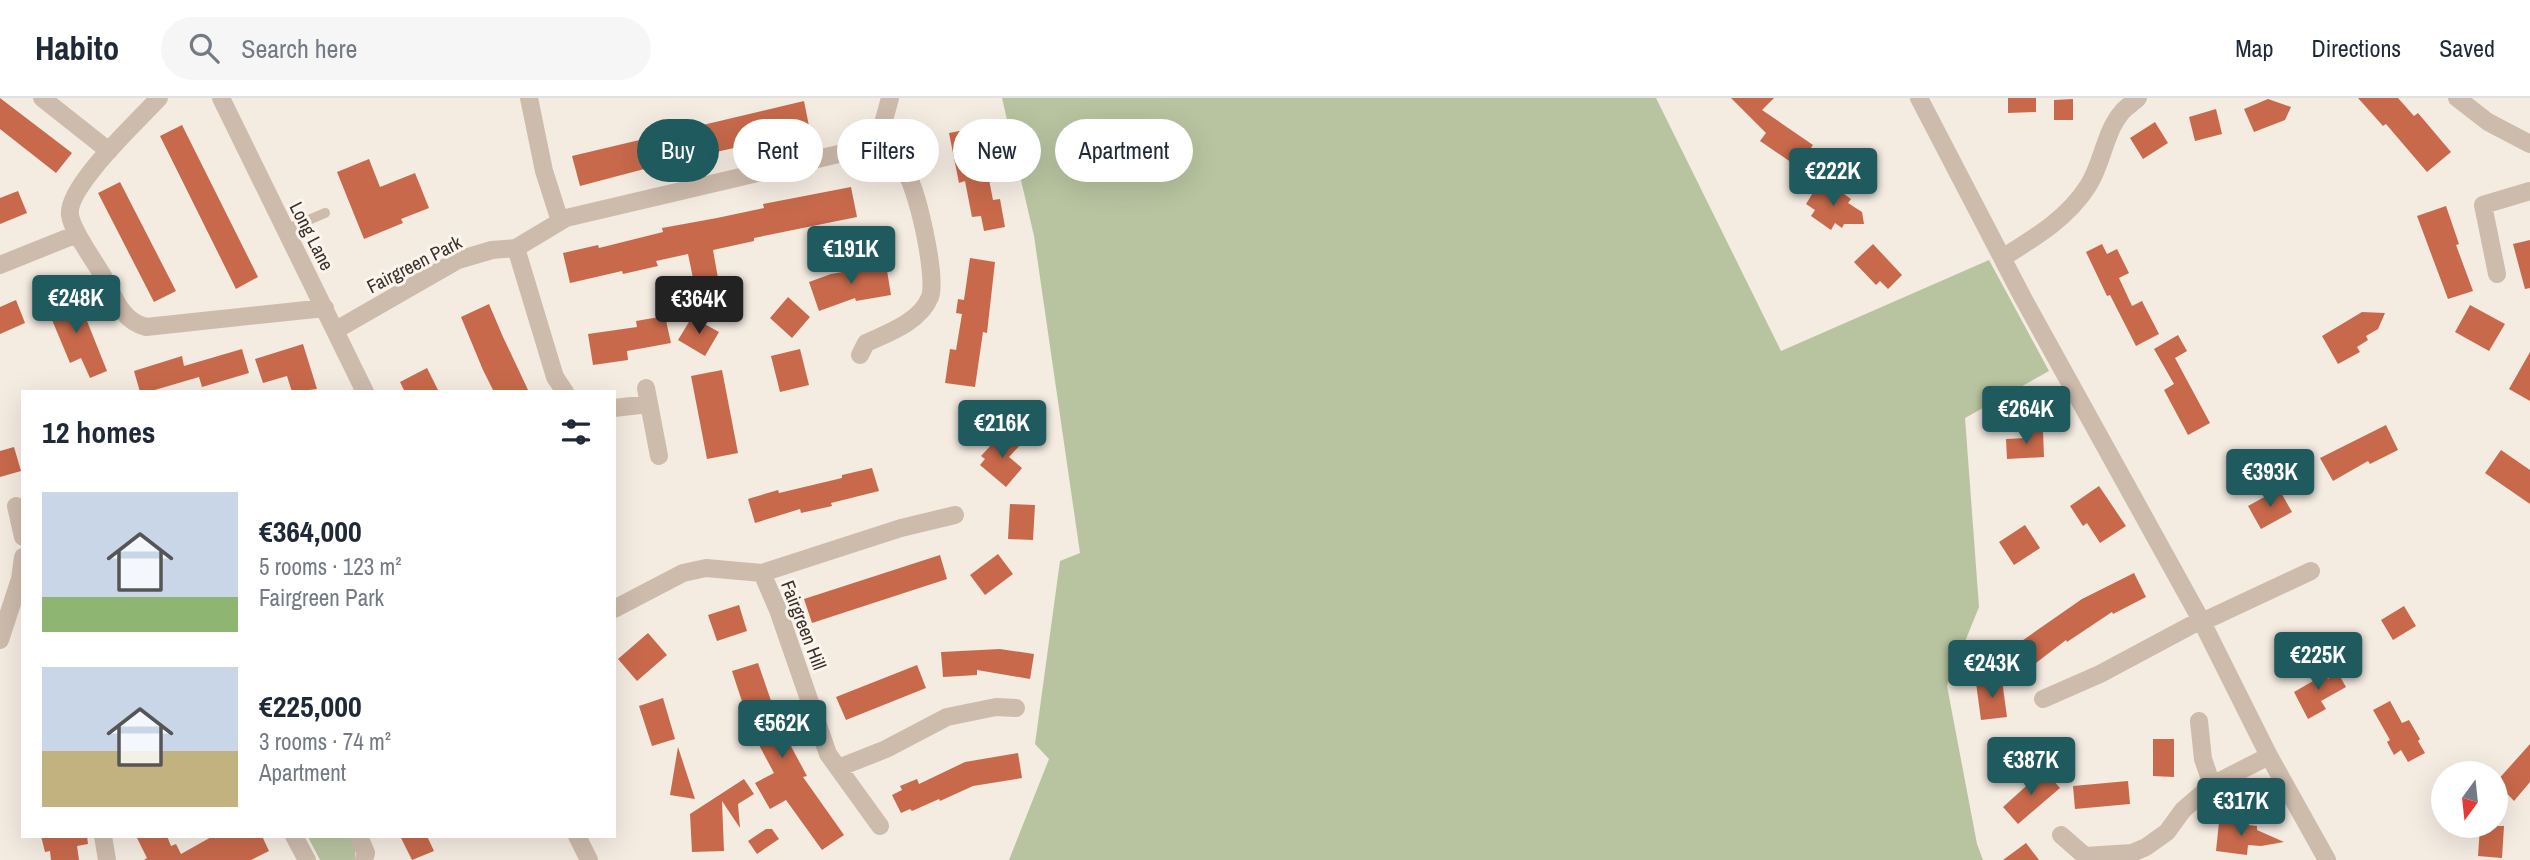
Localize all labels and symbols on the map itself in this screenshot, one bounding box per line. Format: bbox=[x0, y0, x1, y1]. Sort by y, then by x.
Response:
pin: €222K bbox=[1784, 148, 1882, 208]
street label: Long Lane bbox=[284, 197, 340, 275]
pin: €191K bbox=[802, 226, 900, 286]
street label: Fairgreen Park bbox=[362, 229, 466, 299]
pin: €248K bbox=[27, 275, 125, 335]
pin: €364K bbox=[650, 276, 748, 336]
pin: €264K bbox=[1977, 386, 2075, 446]
pin: €216K bbox=[953, 400, 1051, 460]
pin: €393K bbox=[2221, 450, 2319, 509]
street label: Fairgreen Hill bbox=[775, 577, 833, 673]
pin: €225K bbox=[2269, 632, 2367, 692]
pin: €243K bbox=[1943, 640, 2041, 700]
pin: €562K bbox=[733, 700, 831, 760]
pin: €387K bbox=[1982, 738, 2080, 797]
north arrow bbox=[2431, 761, 2508, 838]
pin: €317K bbox=[2192, 778, 2290, 838]

